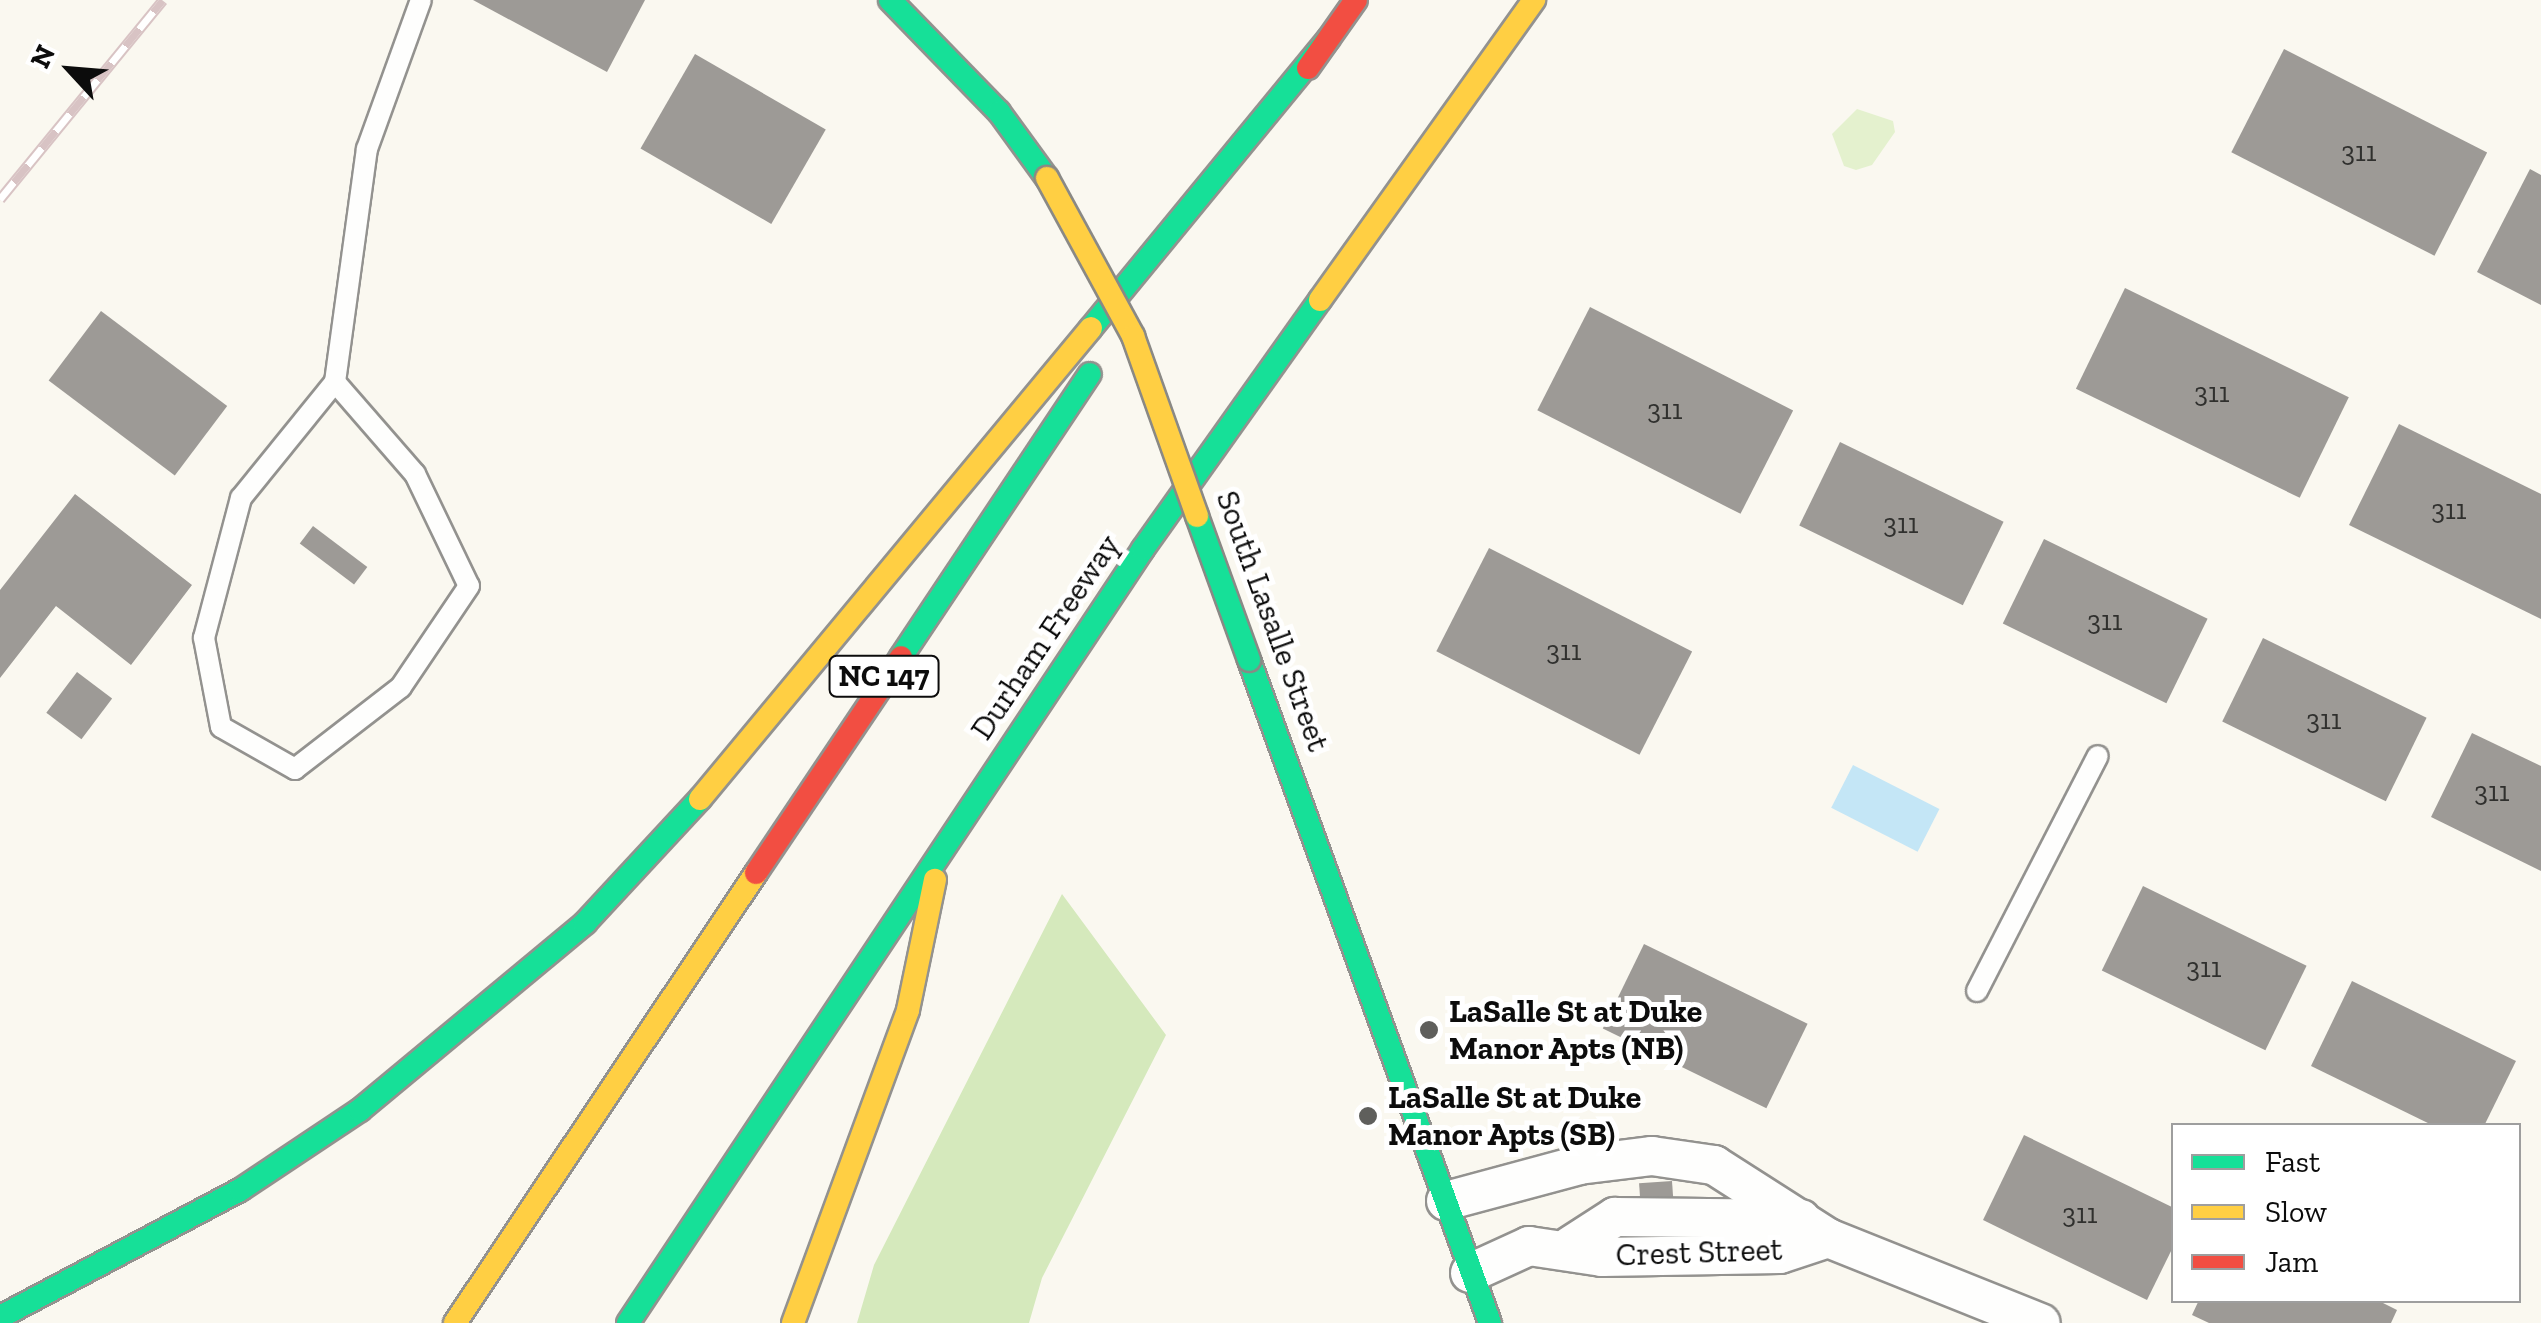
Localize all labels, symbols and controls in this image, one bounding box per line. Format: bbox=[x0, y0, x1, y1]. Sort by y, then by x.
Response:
north arrow bbox=[20, 20, 120, 120]
text: N bbox=[23, 40, 62, 73]
house number: 311 bbox=[2341, 135, 2377, 169]
house number: 311 bbox=[2194, 376, 2230, 410]
house number: 311 bbox=[1647, 393, 1683, 427]
street label: South Lasalle Street bbox=[1208, 485, 1338, 757]
house number: 311 bbox=[2431, 493, 2467, 527]
house number: 311 bbox=[1883, 507, 1919, 541]
street label: Durham Freeway bbox=[962, 527, 1128, 747]
house number: 311 bbox=[2087, 604, 2123, 638]
house number: 311 bbox=[1546, 634, 1582, 668]
road number: NC 147 bbox=[826, 651, 942, 701]
house number: 311 bbox=[2306, 703, 2342, 737]
house number: 311 bbox=[2474, 775, 2510, 809]
house number: 311 bbox=[2186, 951, 2222, 985]
place label: LaSalle St at Duke Manor Apts (NB) bbox=[1449, 993, 1702, 1068]
marker: LaSalle St at Duke Manor Apts (NB) bbox=[1418, 1019, 1440, 1041]
place label: LaSalle St at Duke Manor Apts (SB) bbox=[1388, 1079, 1641, 1154]
marker: LaSalle St at Duke Manor Apts (SB) bbox=[1357, 1105, 1379, 1127]
legend bbox=[2171, 1123, 2521, 1303]
text: Fast bbox=[2265, 1144, 2320, 1180]
text: Slow bbox=[2265, 1194, 2327, 1230]
house number: 311 bbox=[2062, 1197, 2098, 1231]
street label: Crest Street bbox=[1615, 1230, 1783, 1274]
text: Jam bbox=[2265, 1244, 2318, 1280]

